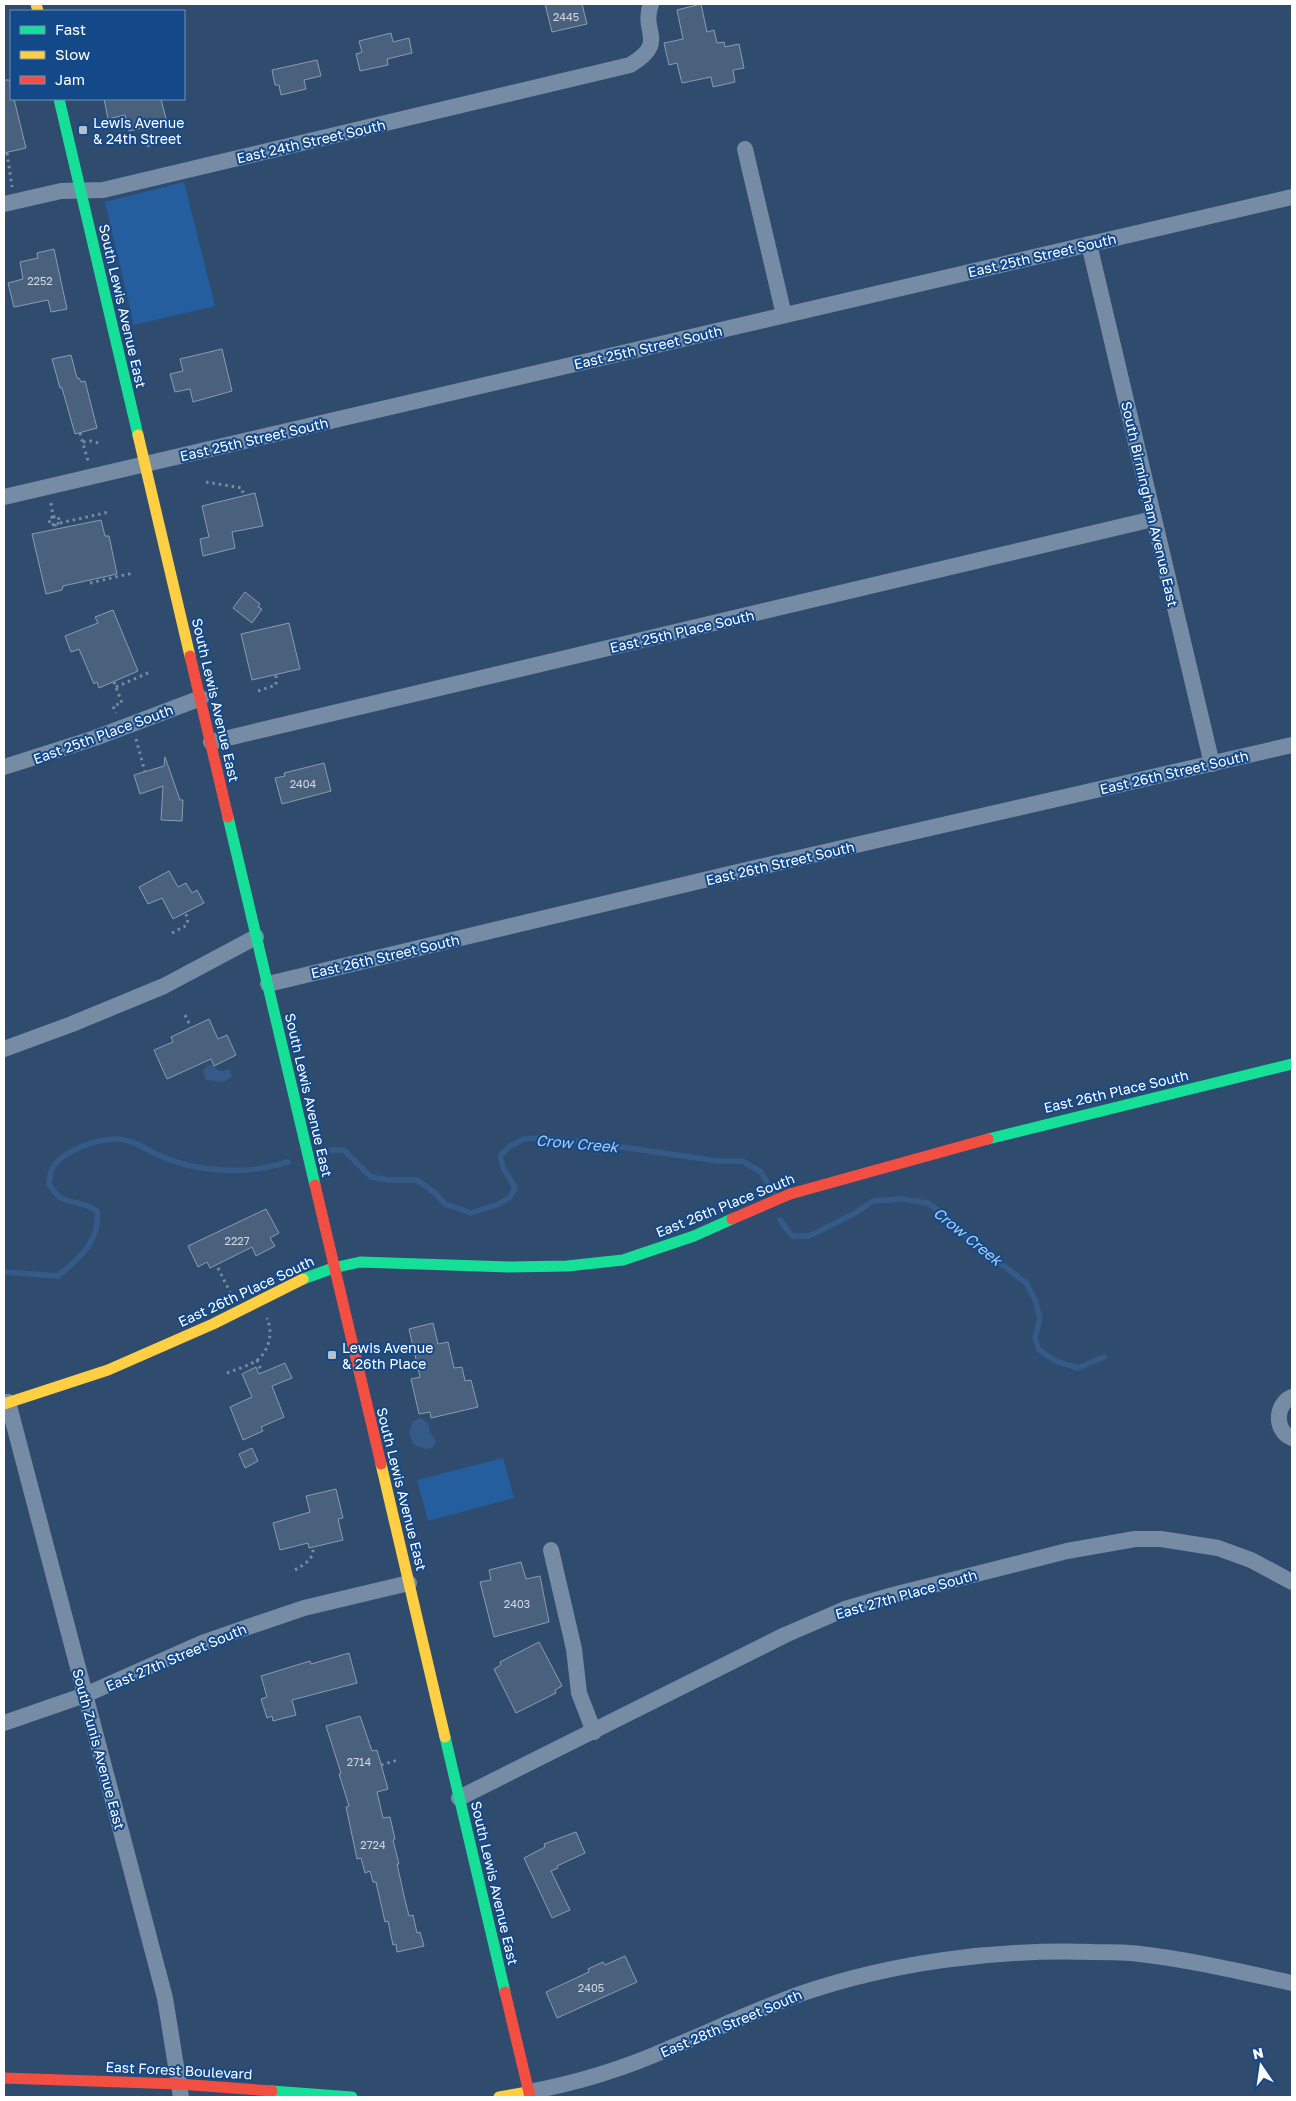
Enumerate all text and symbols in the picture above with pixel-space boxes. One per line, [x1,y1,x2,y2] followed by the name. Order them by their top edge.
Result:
[10,10,185,100] legend
[553,10,579,23] house number: 2445
[55,20,86,38] text: Fast
[55,45,90,63] text: Slow
[55,70,85,88] text: Jam
[93,114,184,147] place label: Lewis Avenue & 24th Street
[235,116,387,166] street label: East 24th Street South
[77,124,89,136] marker: Lewis Avenue & 24th Street
[96,222,150,390] street label: South Lewis Avenue East
[966,230,1118,280] street label: East 25th Street South
[27,274,53,287] house number: 2252
[572,322,724,372] street label: East 25th Street South
[1118,400,1182,608] street label: South Birmingham Avenue East
[178,414,330,464] street label: East 25th Street South
[608,606,756,656] street label: East 25th Place South
[189,616,243,784] street label: South Lewis Avenue East
[31,701,175,767] street label: East 25th Place South
[1098,747,1250,797] street label: East 26th Street South
[290,777,317,790] house number: 2404
[704,838,856,888] street label: East 26th Street South
[309,931,461,981] street label: East 26th Street South
[282,1011,336,1179] street label: South Lewis Avenue East
[1042,1066,1190,1116] street label: East 26th Place South
[535,1130,620,1156] water label: Crow Creek
[653,1169,797,1241] street label: East 26th Place South
[930,1203,1007,1270] water label: Crow Creek
[225,1234,250,1247] house number: 2227
[175,1252,317,1330] street label: East 26th Place South
[342,1339,433,1372] place label: Lewis Avenue & 26th Place
[326,1349,338,1361] marker: Lewis Avenue & 26th Place
[373,1406,431,1572] street label: South Lewis Avenue East
[833,1566,979,1622] street label: East 27th Place South
[504,1597,530,1610] house number: 2403
[103,1620,249,1694] street label: East 27th Street South
[69,1667,129,1831] street label: South Zunis Avenue East
[347,1755,371,1768] house number: 2714
[468,1799,522,1967] street label: South Lewis Avenue East
[360,1838,386,1851] house number: 2724
[578,1981,604,1994] house number: 2405
[658,1985,804,2061] street label: East 28th Street South
[1236,2041,1286,2091] north arrow
[1251,2043,1265,2062] text: N
[105,2058,253,2082] street label: East Forest Boulevard

